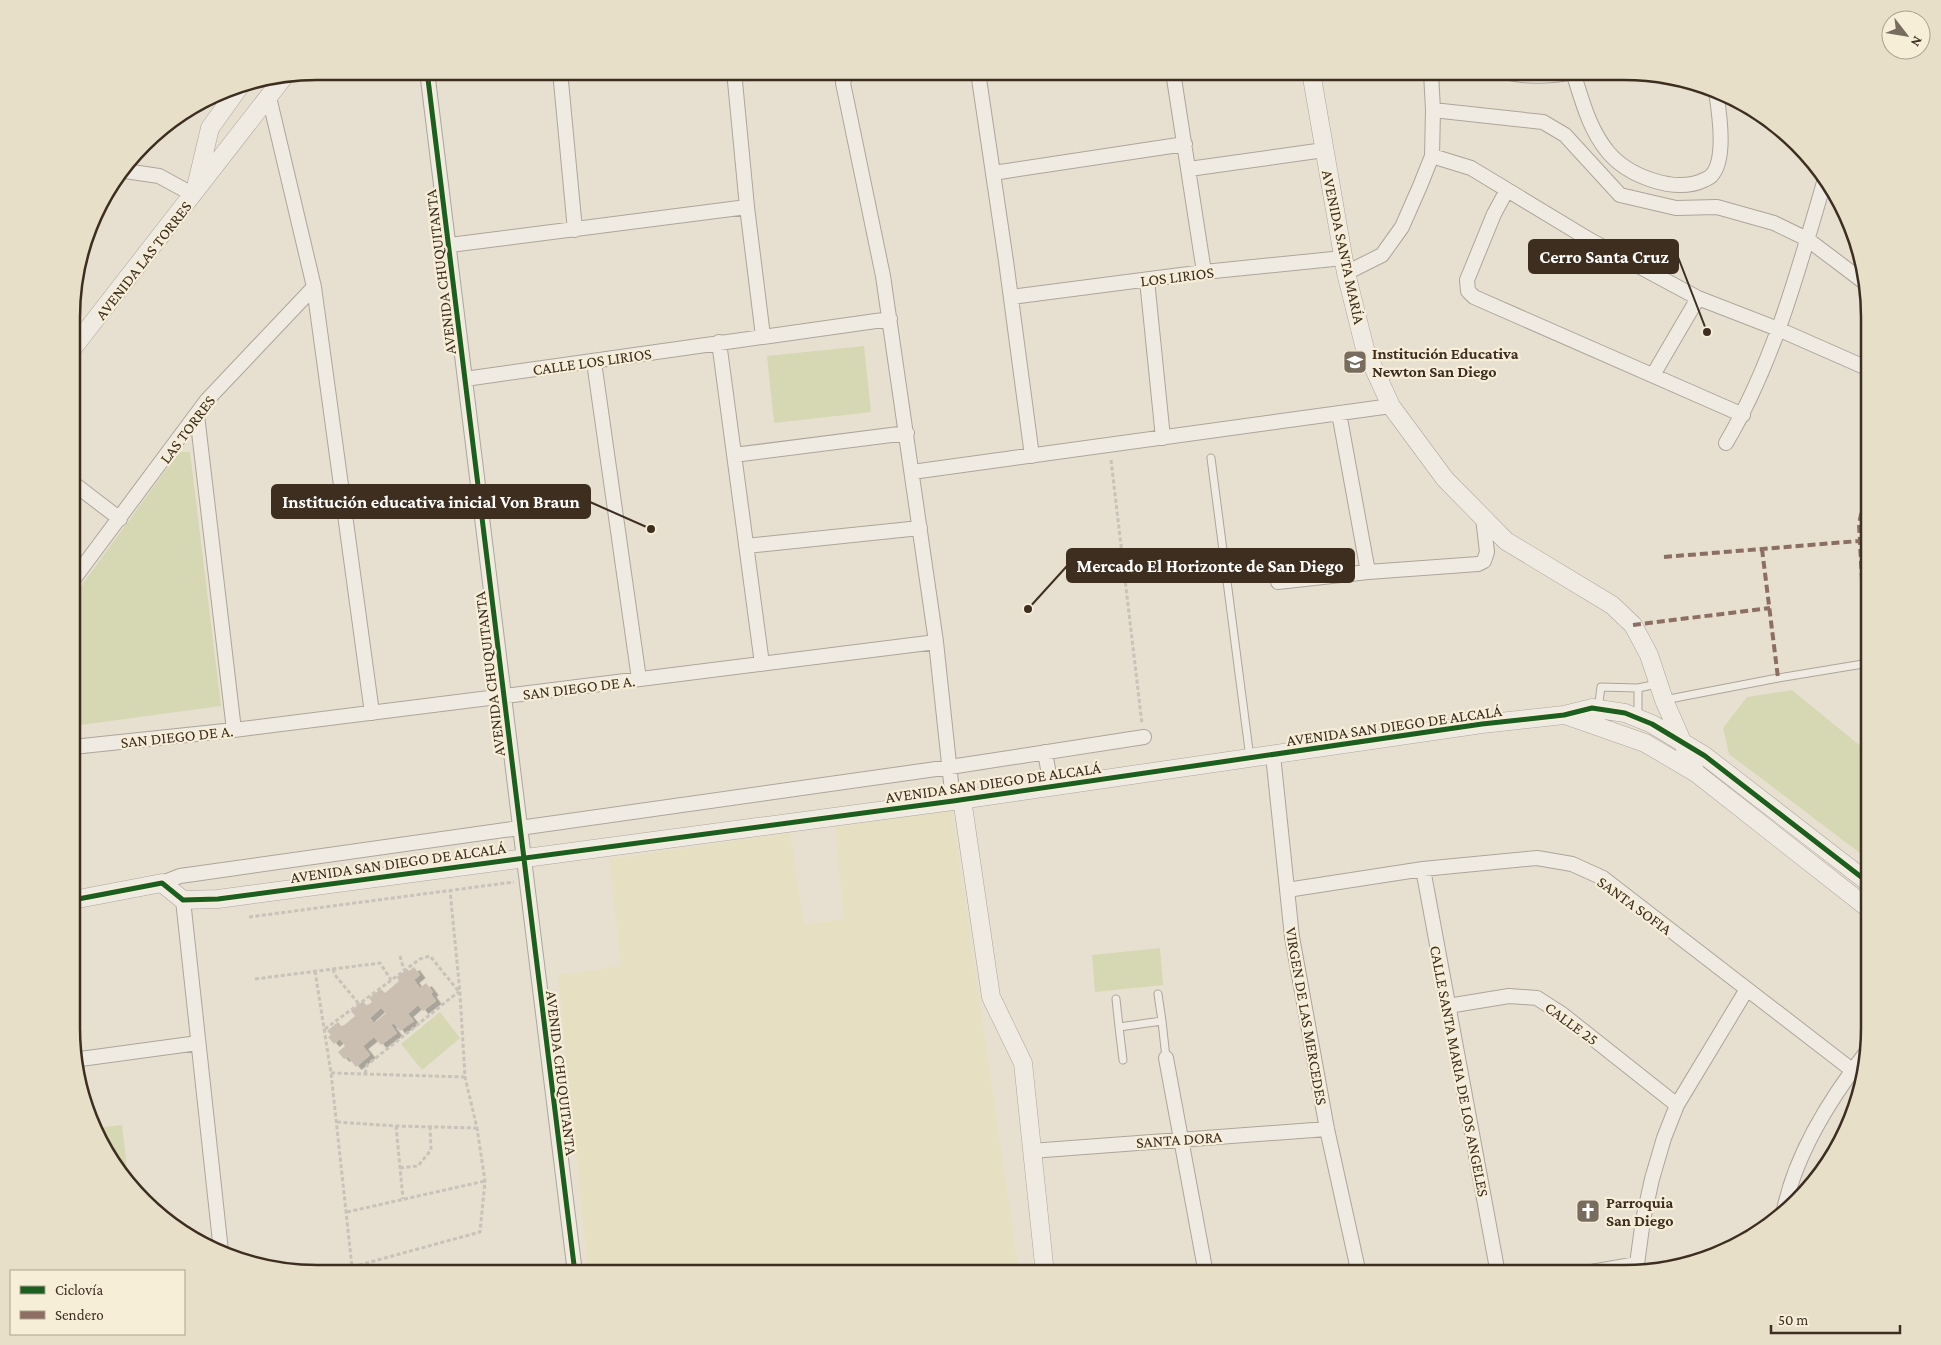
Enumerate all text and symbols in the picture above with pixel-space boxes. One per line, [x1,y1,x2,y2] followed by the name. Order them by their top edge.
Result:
[1881,10,1931,60] north arrow
[1908,33,1926,50] text: N
[1319,168,1368,327] street label: AVENIDA SANTA MARÍA
[422,188,459,355] street label: AVENIDA CHUQUITANTA
[92,198,195,323] street label: AVENIDA LAS TORRES
[1529,240,1678,273] callout: Cerro Santa Cruz
[1539,247,1669,267] text: Cerro Santa Cruz
[1139,264,1215,289] street label: LOS LIRIOS
[532,345,653,378] street label: CALLE LOS LIRIOS
[1372,345,1519,380] place label: Institución Educativa Newton San Diego
[1342,349,1368,375] school or university icon: Institución Educativa Newton San Diego
[156,392,218,467] street label: LAS TORRES
[272,485,590,518] callout: Institución educativa inicial Von Braun
[282,492,580,512] text: Institución educativa inicial Von Braun
[1067,549,1354,582] callout: Mercado El Horizonte de San Diego
[1076,556,1344,576] text: Mercado El Horizonte de San Diego
[471,590,508,757] street label: AVENIDA CHUQUITANTA
[522,672,636,703] street label: SAN DIEGO DE A.
[1285,702,1504,749] street label: AVENIDA SAN DIEGO DE ALCALÁ
[120,722,234,751] street label: SAN DIEGO DE A.
[884,759,1103,806] street label: AVENIDA SAN DIEGO DE ALCALÁ
[289,839,508,886] street label: AVENIDA SAN DIEGO DE ALCALÁ
[1594,873,1676,939] street label: SANTA SOFIA
[1282,926,1331,1106] street label: VIRGEN DE LAS MERCEDES
[1427,944,1492,1198] street label: CALLE SANTA MARIA DE LOS ANGELES
[543,990,580,1157] street label: AVENIDA CHUQUITANTA
[1542,999,1601,1048] street label: CALLE 25
[1135,1128,1224,1151] street label: SANTA DORA
[1606,1194,1674,1229] place label: Parroquia San Diego
[1575,1198,1601,1224] church icon: Parroquia San Diego
[10,1270,185,1335] legend
[55,1282,103,1298] text: Ciclovía
[1771,1302,1900,1334] scale bar
[55,1307,104,1323] text: Sendero
[1778,1312,1808,1328] text: 50 m

